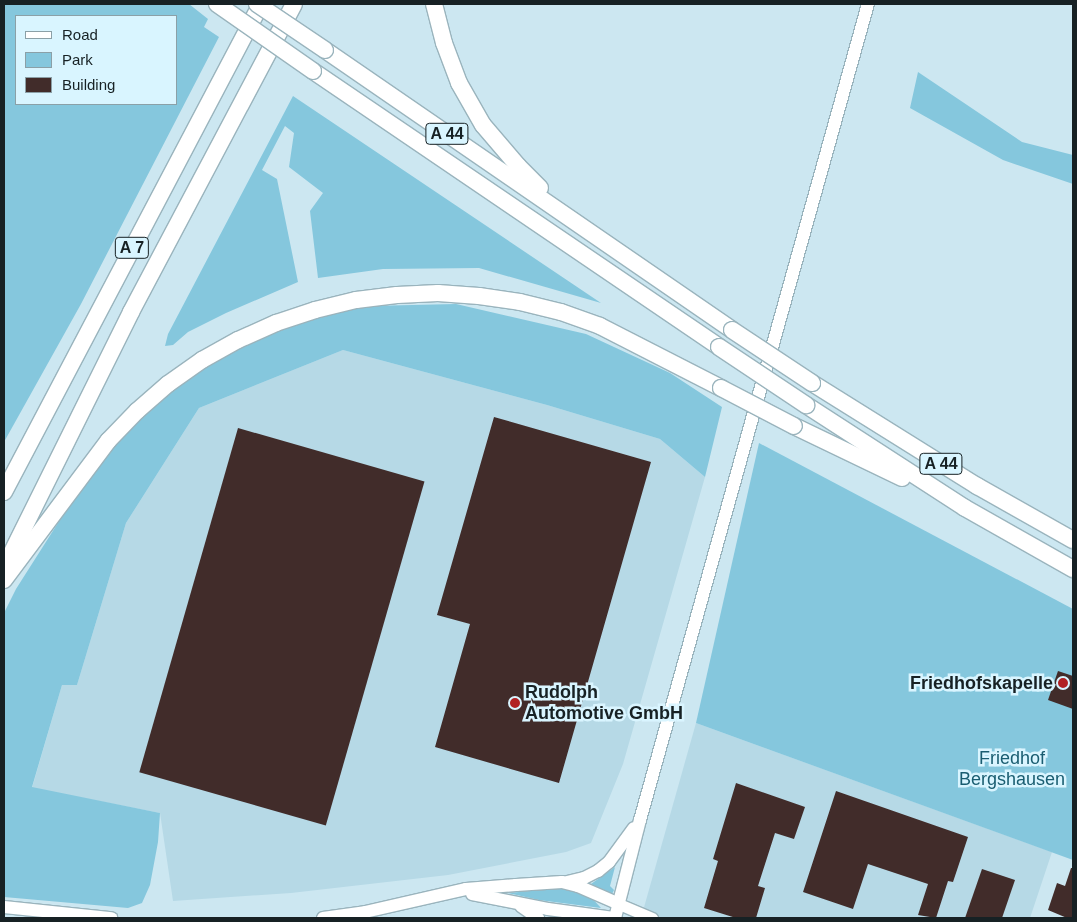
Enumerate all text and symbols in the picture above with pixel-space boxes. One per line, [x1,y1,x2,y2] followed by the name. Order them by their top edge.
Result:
[15,15,178,105] legend
[62,26,98,43] text: Road
[62,51,93,68] text: Park
[62,76,115,93] text: Building
[424,120,470,148] road number: A 44
[114,234,150,262] road number: A 7
[918,450,964,478] road number: A 44
[910,672,1053,694] place label: Friedhofskapelle
[1057,677,1069,689] marker: Friedhofskapelle
[525,682,683,724] place label: Rudolph Automotive GmbH
[509,697,521,709] marker: Rudolph Automotive GmbH
[959,748,1065,791] park label: Friedhof Bergshausen

